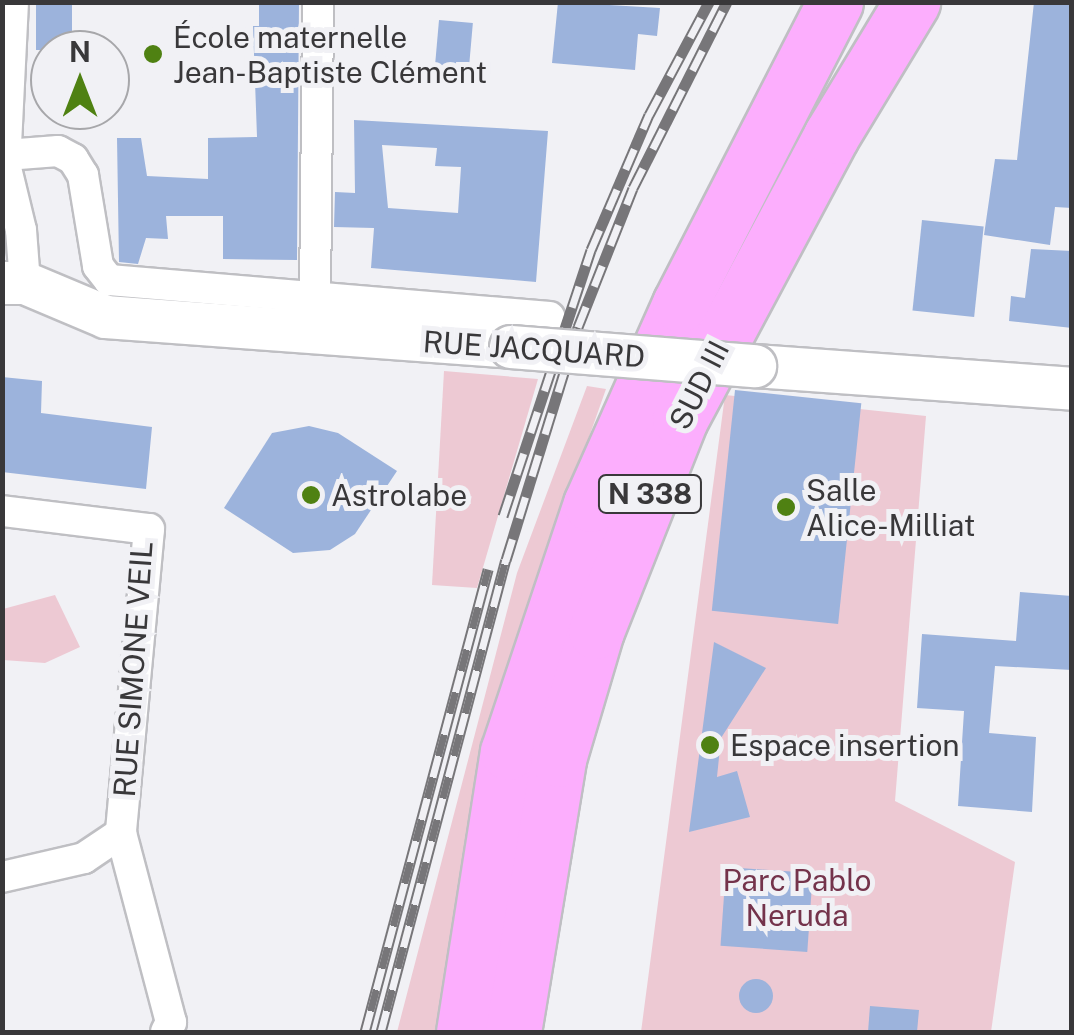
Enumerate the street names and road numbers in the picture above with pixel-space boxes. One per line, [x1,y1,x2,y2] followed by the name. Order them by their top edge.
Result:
[422,323,646,375] street label: RUE JACQUARD
[661,335,737,435] street label: SUD III
[598,471,702,517] road number: N 338
[106,540,160,798] street label: RUE SIMONE VEIL

